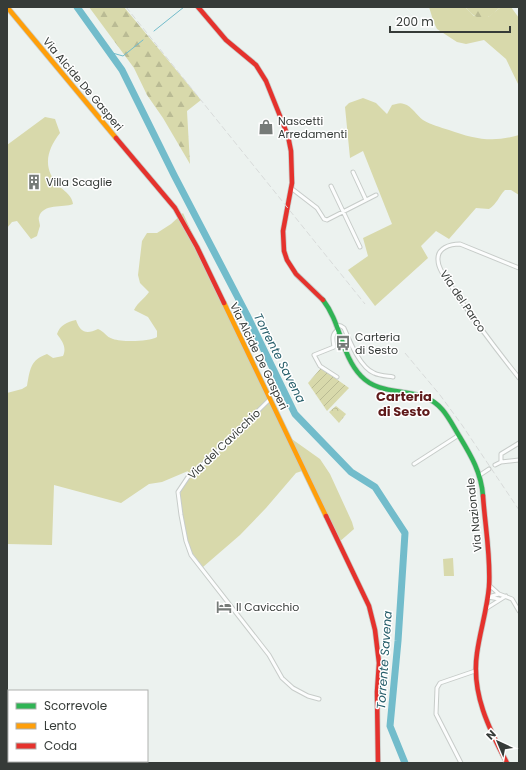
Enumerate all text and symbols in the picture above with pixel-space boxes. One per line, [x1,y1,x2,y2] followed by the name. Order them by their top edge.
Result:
[390,8,510,34] scale bar
[396,13,434,30] text: 200 m
[39,34,127,134] street label: Via Alcide De Gasperi
[278,113,348,142] place label: Nascetti Arredamenti
[257,118,275,136] shop icon: Nascetti Arredamenti
[25,173,43,191] building icon: Villa Scaglie
[46,174,112,190] place label: Villa Scaglie
[436,267,490,335] street label: Via del Parco
[226,300,292,413] street label: Via Alcide De Gasperi
[250,310,310,406] water label: Torrente Savena
[355,329,400,358] place label: Carteria di Sesto
[334,334,352,352] bus stop icon: Carteria di Sesto
[376,387,432,421] district label: Carteria di Sesto
[184,405,264,483] street label: Via del Cavicchio
[462,477,486,553] street label: Via Nazionale
[215,598,233,616] hotel icon: Il Cavicchio
[236,599,299,615] place label: Il Cavicchio
[372,610,396,710] water label: Torrente Savena
[8,690,148,762] legend
[44,697,107,714] text: Scorrevole
[44,717,77,734] text: Lento
[478,722,518,762] north arrow
[483,726,500,743] text: N
[44,737,77,754] text: Coda

